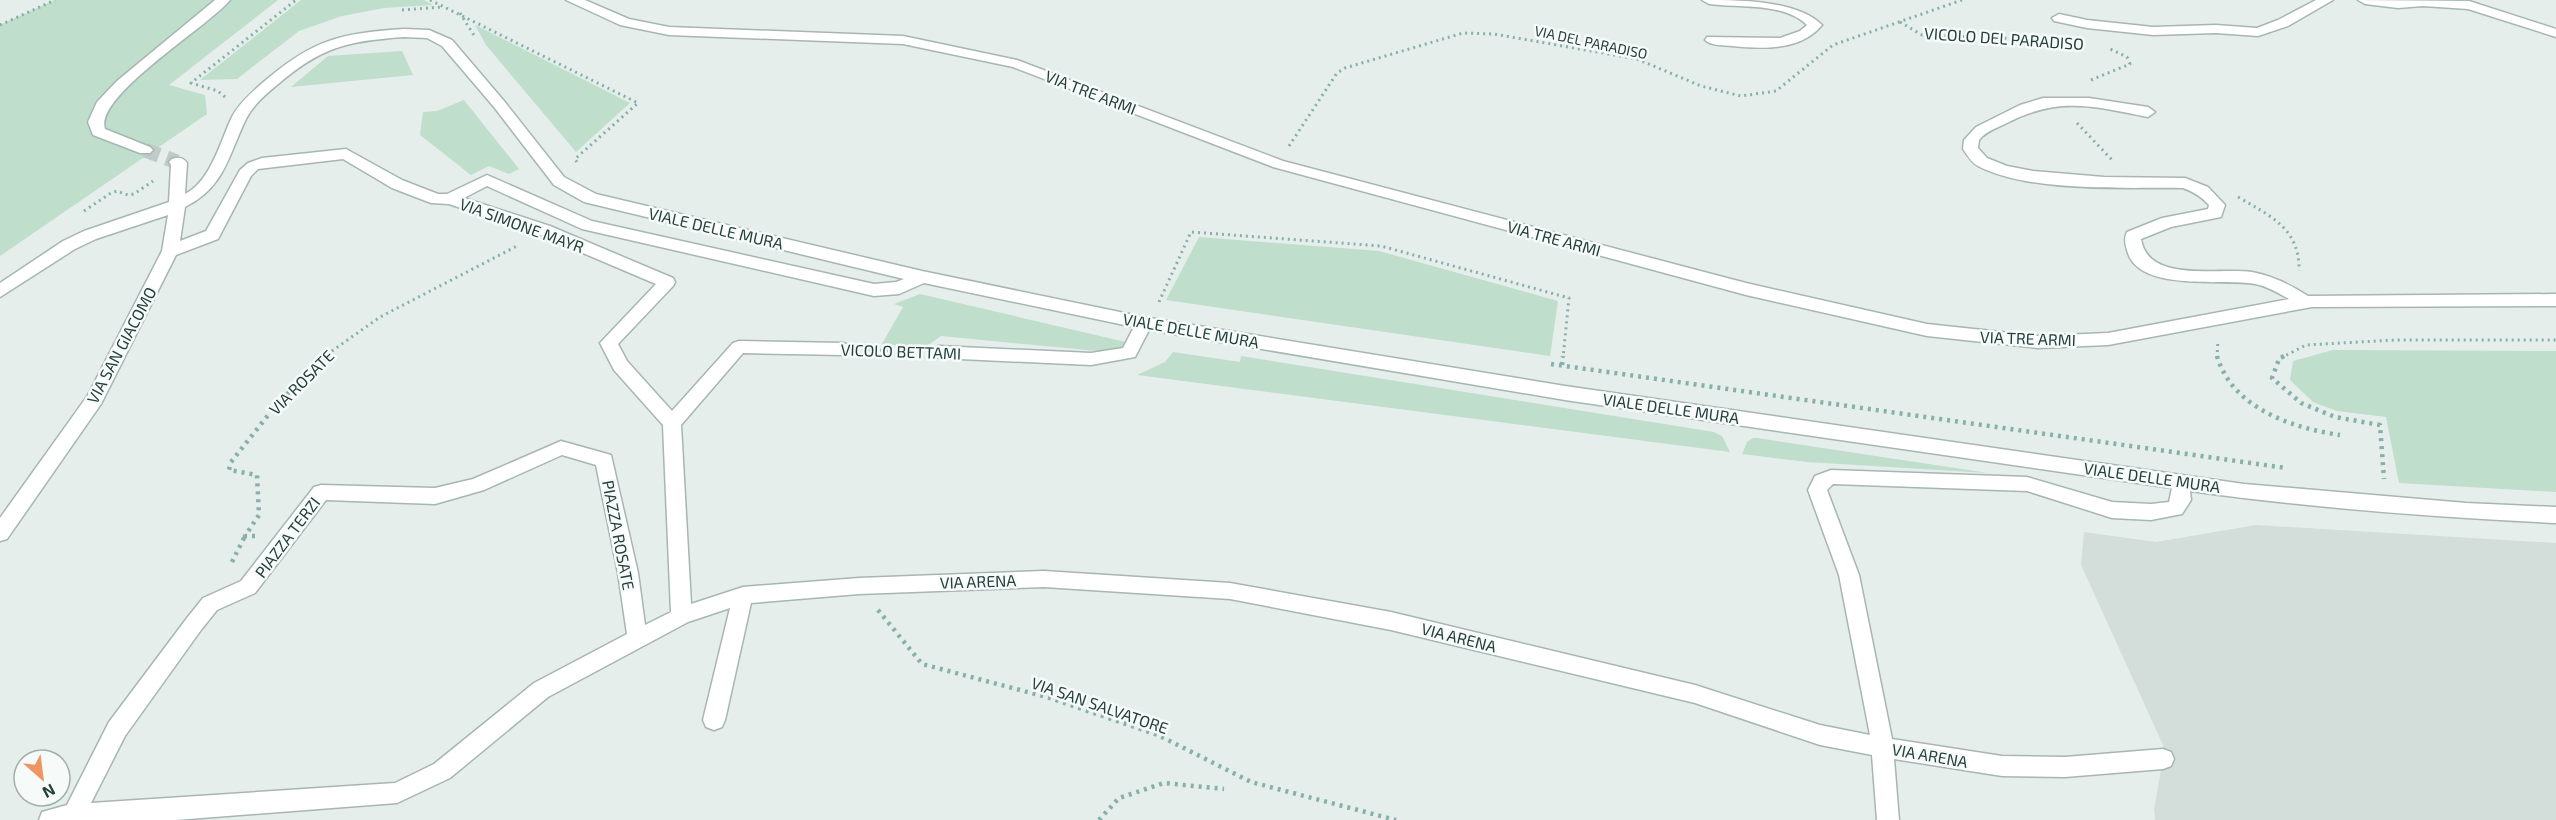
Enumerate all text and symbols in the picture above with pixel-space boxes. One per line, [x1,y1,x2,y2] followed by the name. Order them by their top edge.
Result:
[1533,22,1649,62] street label: VIA DEL PARADISO
[1924,23,2084,53] street label: VICOLO DEL PARADISO
[1043,66,1139,118] street label: VIA TRE ARMI
[457,194,587,256] street label: VIA SIMONE MAYR
[647,203,785,253] street label: VIALE DELLE MURA
[1505,216,1603,260] street label: VIA TRE ARMI
[82,283,160,407] street label: VIA SAN GIACOMO
[1122,309,1261,351] street label: VIALE DELLE MURA
[1980,327,2076,349] street label: VIA TRE ARMI
[840,339,962,363] street label: VICOLO BETTAMI
[265,346,337,418] street label: VIA ROSATE
[1601,389,1741,427] street label: VIALE DELLE MURA
[2082,458,2222,496] street label: VIALE DELLE MURA
[599,478,639,592] street label: PIAZZA ROSATE
[251,493,323,581] street label: PIAZZA TERZI
[939,570,1017,592] street label: VIA ARENA
[1419,619,1499,656] street label: VIA ARENA
[1029,673,1171,737] street label: VIA SAN SALVATORE
[1891,739,1969,771] street label: VIA ARENA
[12,748,72,808] north arrow
[40,781,59,803] text: N

